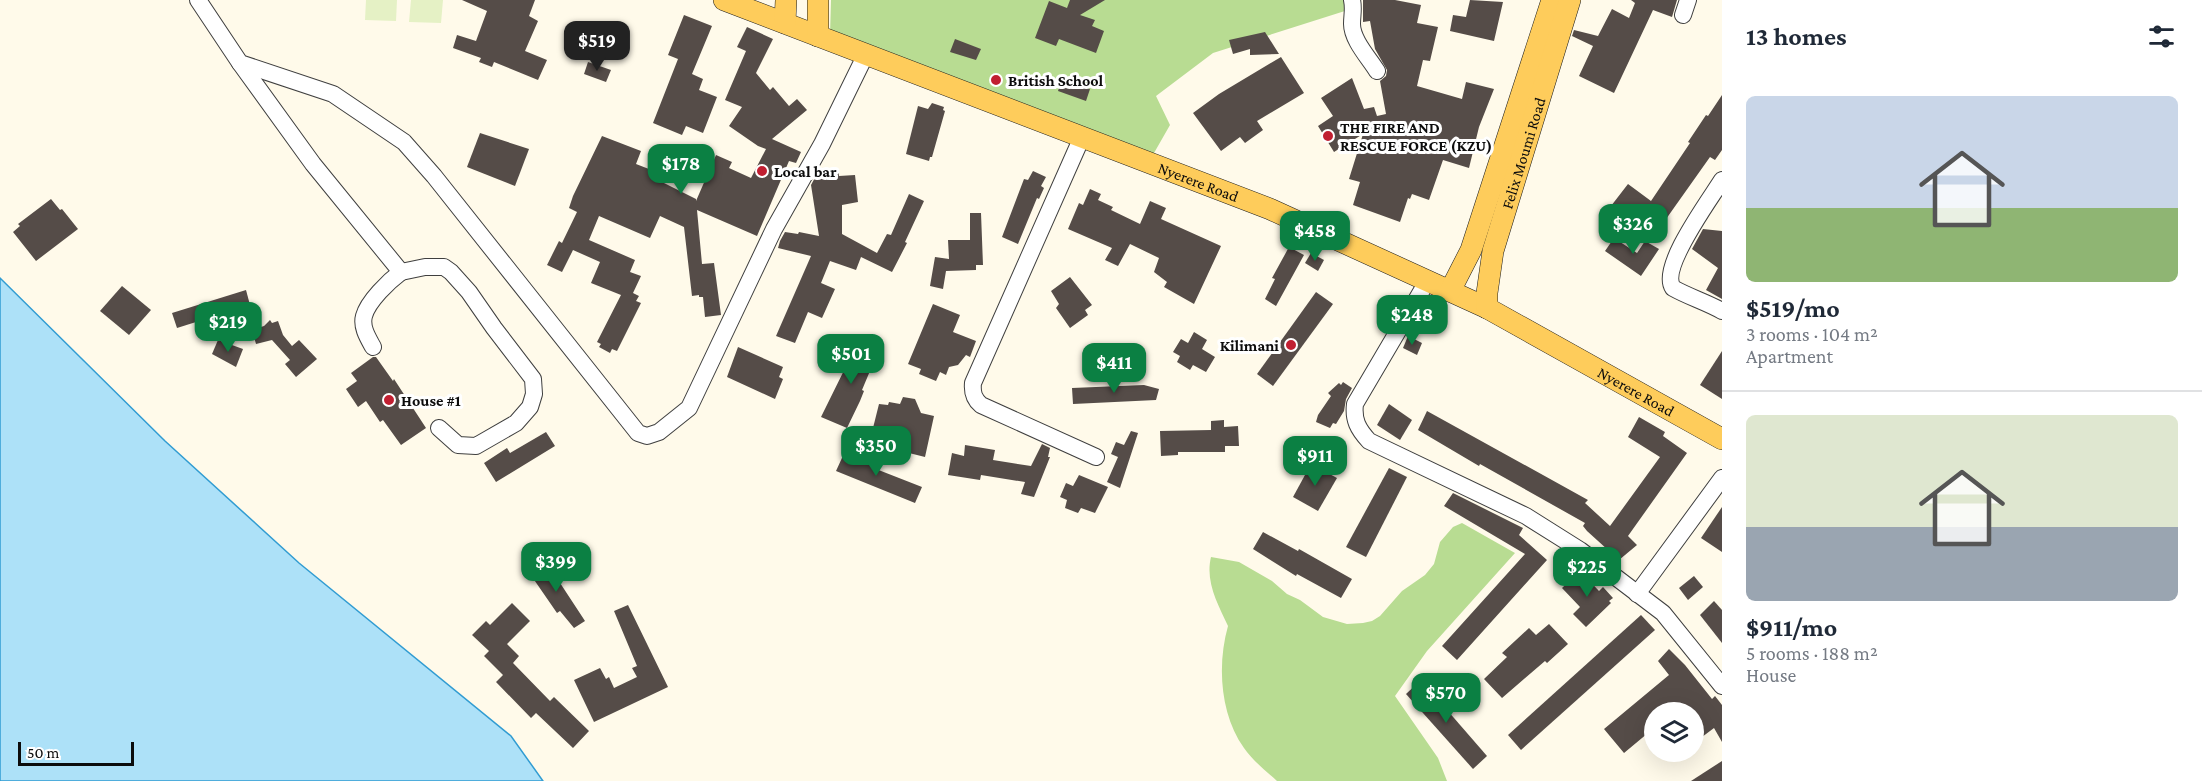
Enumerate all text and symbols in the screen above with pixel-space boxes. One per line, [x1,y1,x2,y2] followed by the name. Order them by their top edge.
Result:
[2145,20,2178,53] icon: filters
[561,21,633,72] pin: $519
[1746,22,1847,51] text: 13 homes
[578,29,616,51] text: $519
[1008,72,1104,89] place label: British School
[989,73,1003,87] marker: British School
[1498,95,1549,211] street label: Felix Moumi Road
[1340,119,1492,155] place label: THE FIRE AND RESCUE FORCE (KZU)
[1321,129,1335,143] marker: THE FIRE AND RESCUE FORCE (KZU)
[1908,135,2016,243] icon: home
[645,144,717,195] pin: $178
[662,152,700,174] text: $178
[1156,159,1241,205] street label: Nyerere Road
[774,163,837,180] place label: Local bar
[755,164,769,178] marker: Local bar
[1597,204,1669,255] pin: $326
[1279,211,1351,262] pin: $458
[1613,212,1653,234] text: $326
[1294,219,1336,241] text: $458
[1746,294,1840,323] text: $519/mo
[1376,295,1448,346] pin: $248
[192,302,264,353] pin: $219
[1391,303,1433,325] text: $248
[209,310,247,332] text: $219
[1746,323,1878,345] text: 3 rooms · 104 m²
[815,334,887,385] pin: $501
[1220,337,1279,354] place label: Kilimani
[1284,338,1298,352] marker: Kilimani
[831,342,871,364] text: $501
[1078,343,1150,394] pin: $411
[1746,345,1833,367] text: Apartment
[1096,351,1132,373] text: $411
[1595,364,1678,420] street label: Nyerere Road
[401,392,461,409] place label: House #1
[382,393,396,407] marker: House #1
[840,426,912,477] pin: $350
[855,434,897,456] text: $350
[1279,436,1351,487] pin: $911
[1297,444,1333,466] text: $911
[1908,454,2016,562] icon: home
[520,542,592,593] pin: $399
[1551,547,1623,598] pin: $225
[535,550,577,572] text: $399
[1567,555,1607,577] text: $225
[1746,613,1837,642] text: $911/mo
[1746,642,1878,664] text: 5 rooms · 188 m²
[1746,664,1796,686] text: House
[1410,673,1482,724] pin: $570
[1426,681,1466,703] text: $570
[1644,702,1704,762] map controls
[1644,702,1704,762] button: layers
[18,739,134,766] scale bar
[27,744,59,761] text: 50 m

